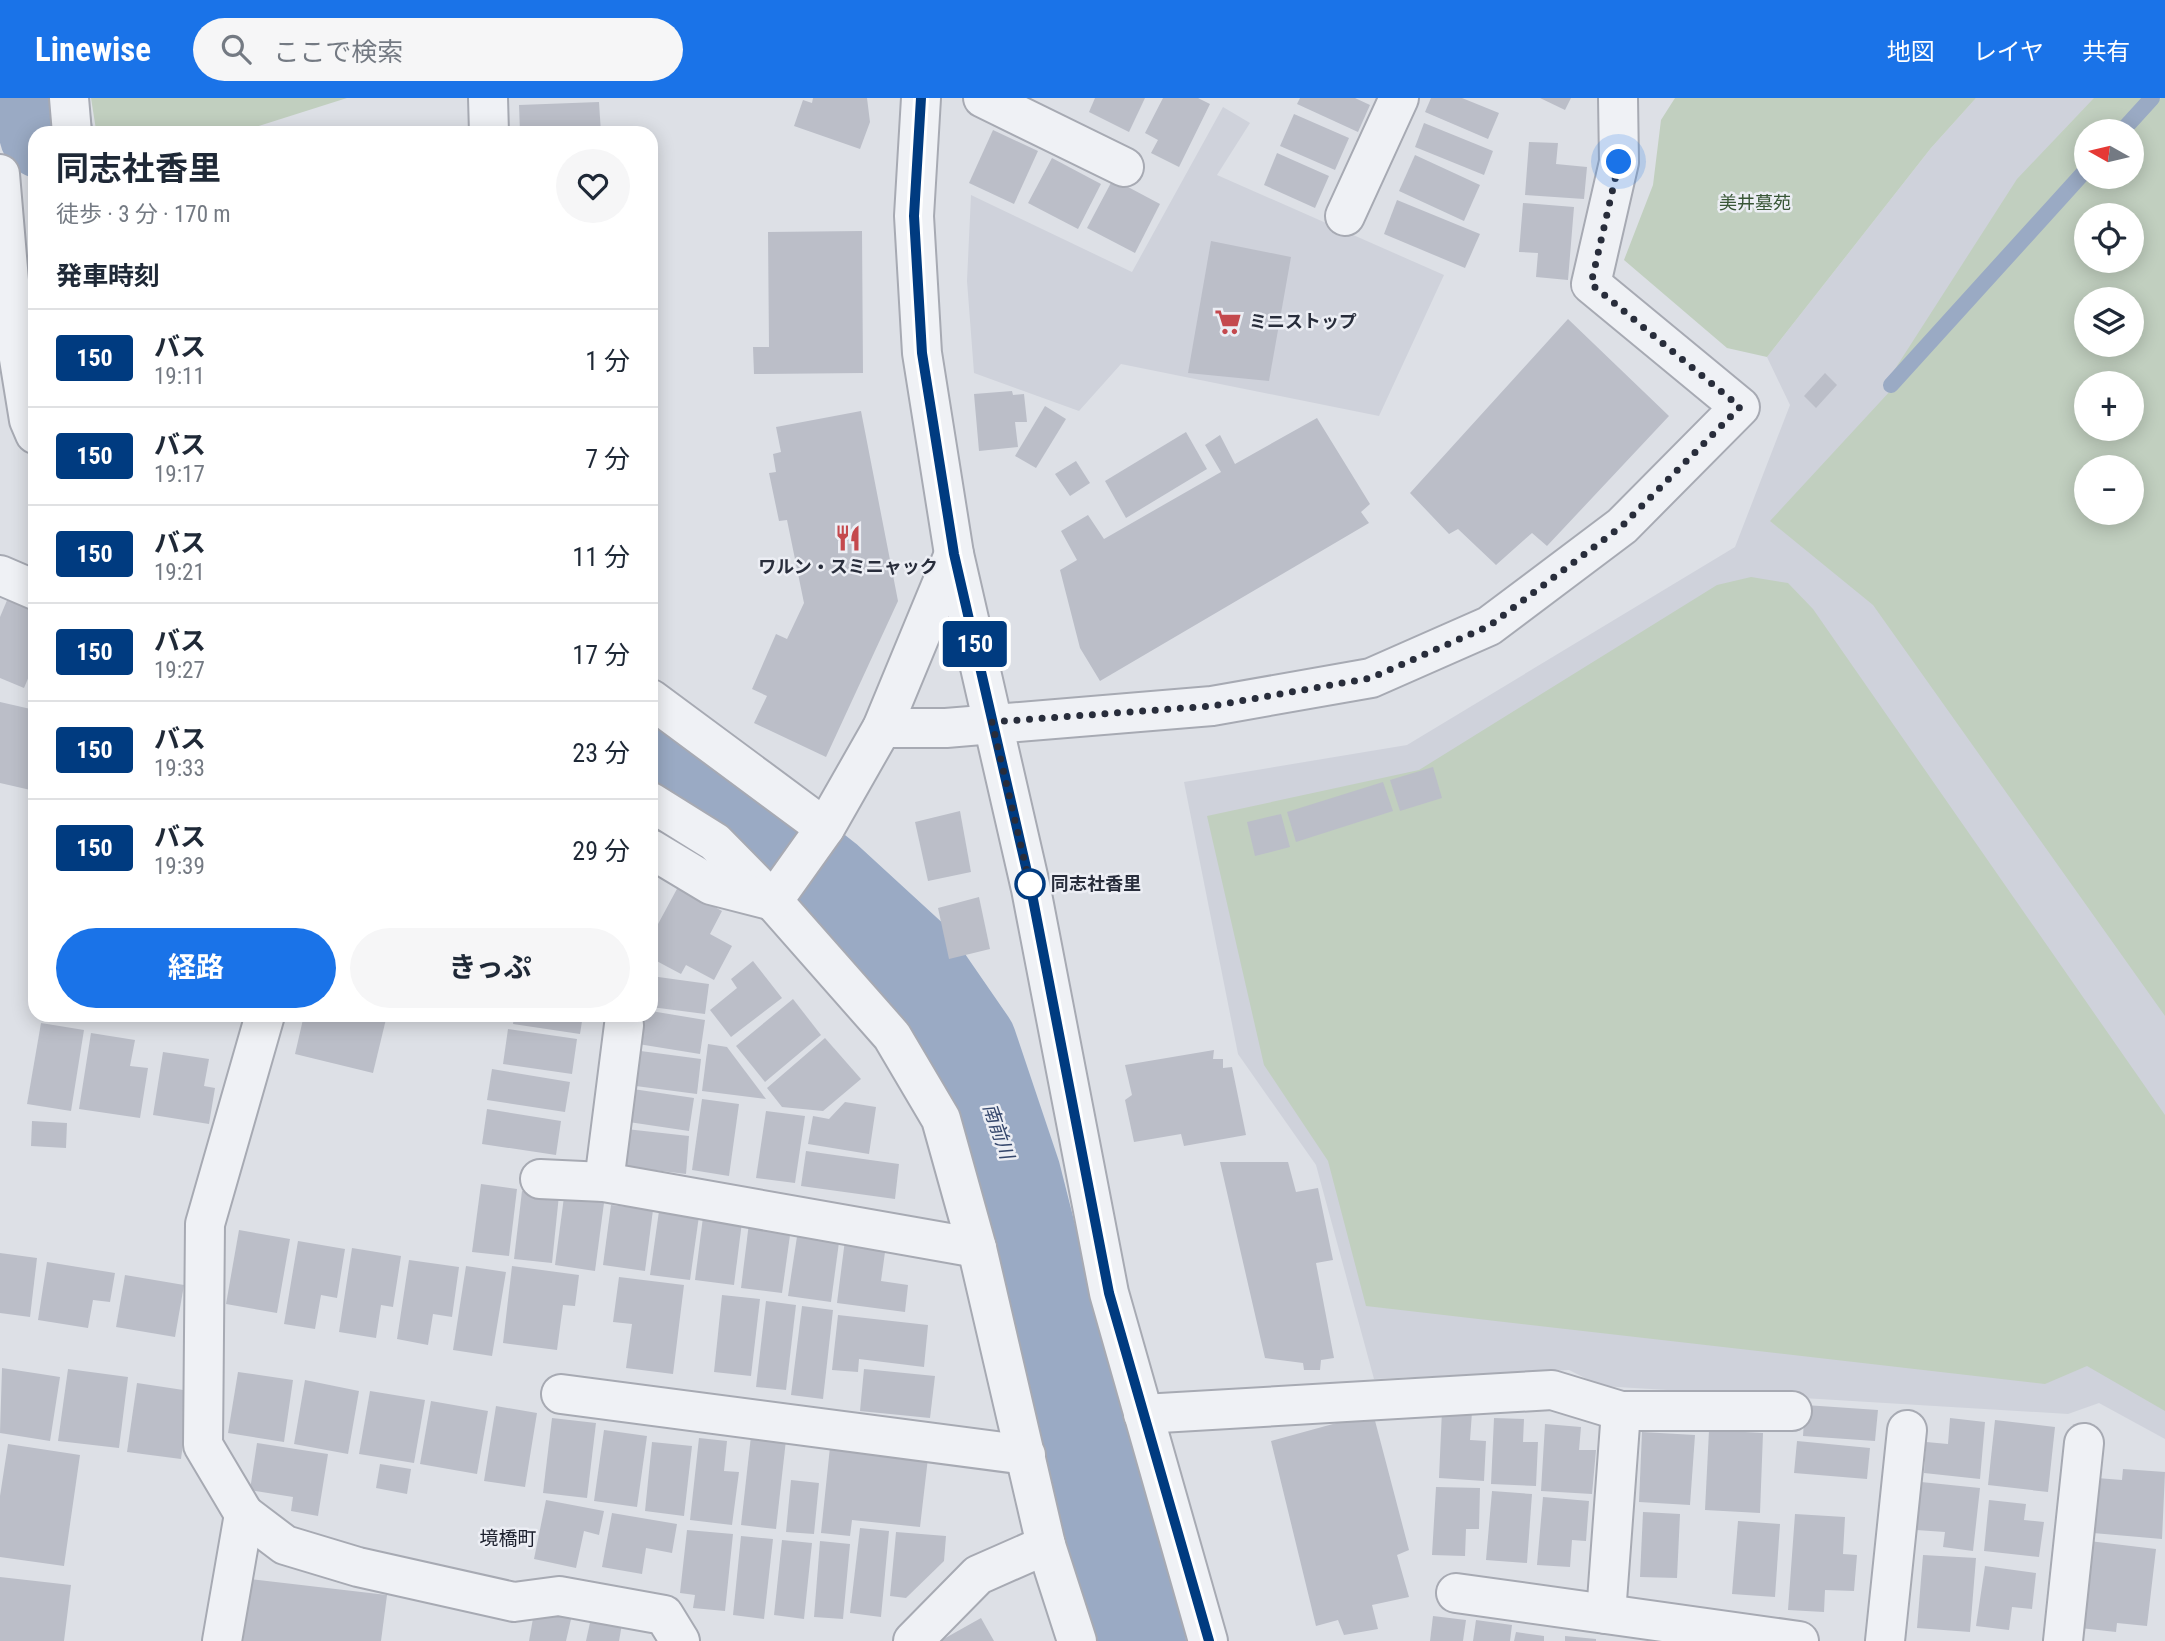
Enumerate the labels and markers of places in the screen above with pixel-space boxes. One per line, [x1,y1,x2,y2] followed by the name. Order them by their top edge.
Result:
[1213,307,1243,337] supermarket icon: ミニストップ
[1249,311,1357,332] place label: ミニストップ
[833,523,863,553] restaurant icon: ワルン・スミニャック
[758,556,938,577] place label: ワルン・スミニャック
[1015,869,1045,899] marker: 同志社香里
[1051,873,1141,894] place label: 同志社香里

